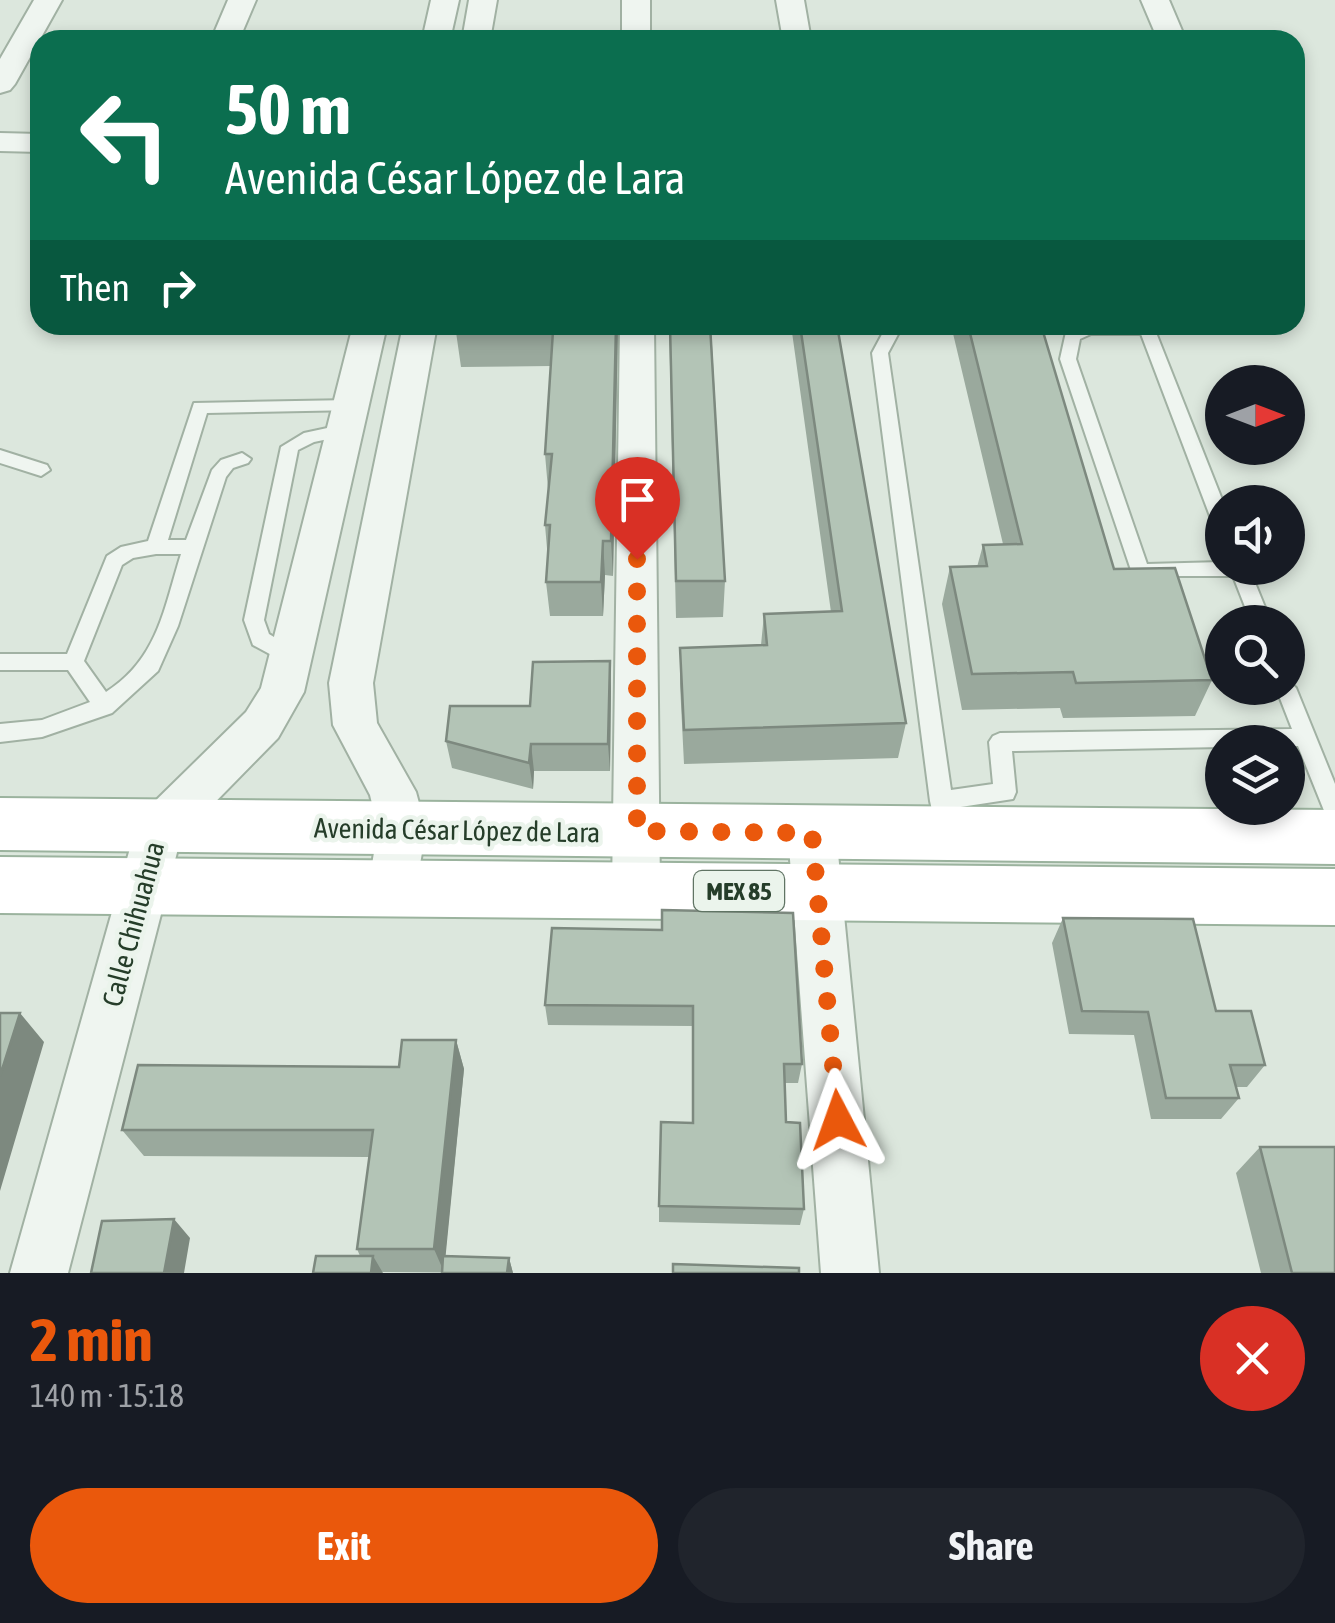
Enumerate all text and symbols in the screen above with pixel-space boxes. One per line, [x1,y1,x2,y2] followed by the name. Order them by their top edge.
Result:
[225,69,351,149] text: 50 m
[60,70,190,200] icon: left
[225,152,685,204] text: Avenida César López de Lara
[150,260,205,315] icon: right
[60,266,130,309] text: Then
[1205,365,1305,465] north arrow
[1205,365,1305,825] map controls
[595,457,680,560] pin
[610,472,665,527] icon: arrive
[1205,485,1305,585] button: sound
[1205,605,1305,705] button: search
[1205,725,1305,825] button: layers
[314,812,600,848] street label: Avenida César López de Lara
[96,838,170,1010] street label: Calle Chihuahua
[694,871,784,911] road number: MEX 85
[786,1068,890,1172] position arrow
[30,1305,153,1374] text: 2 min
[1200,1306,1305,1411] button: close
[30,1377,184,1414] text: 140 m · 15:18
[30,1488,658,1603] button: Exit
[678,1488,1305,1603] button: Share

